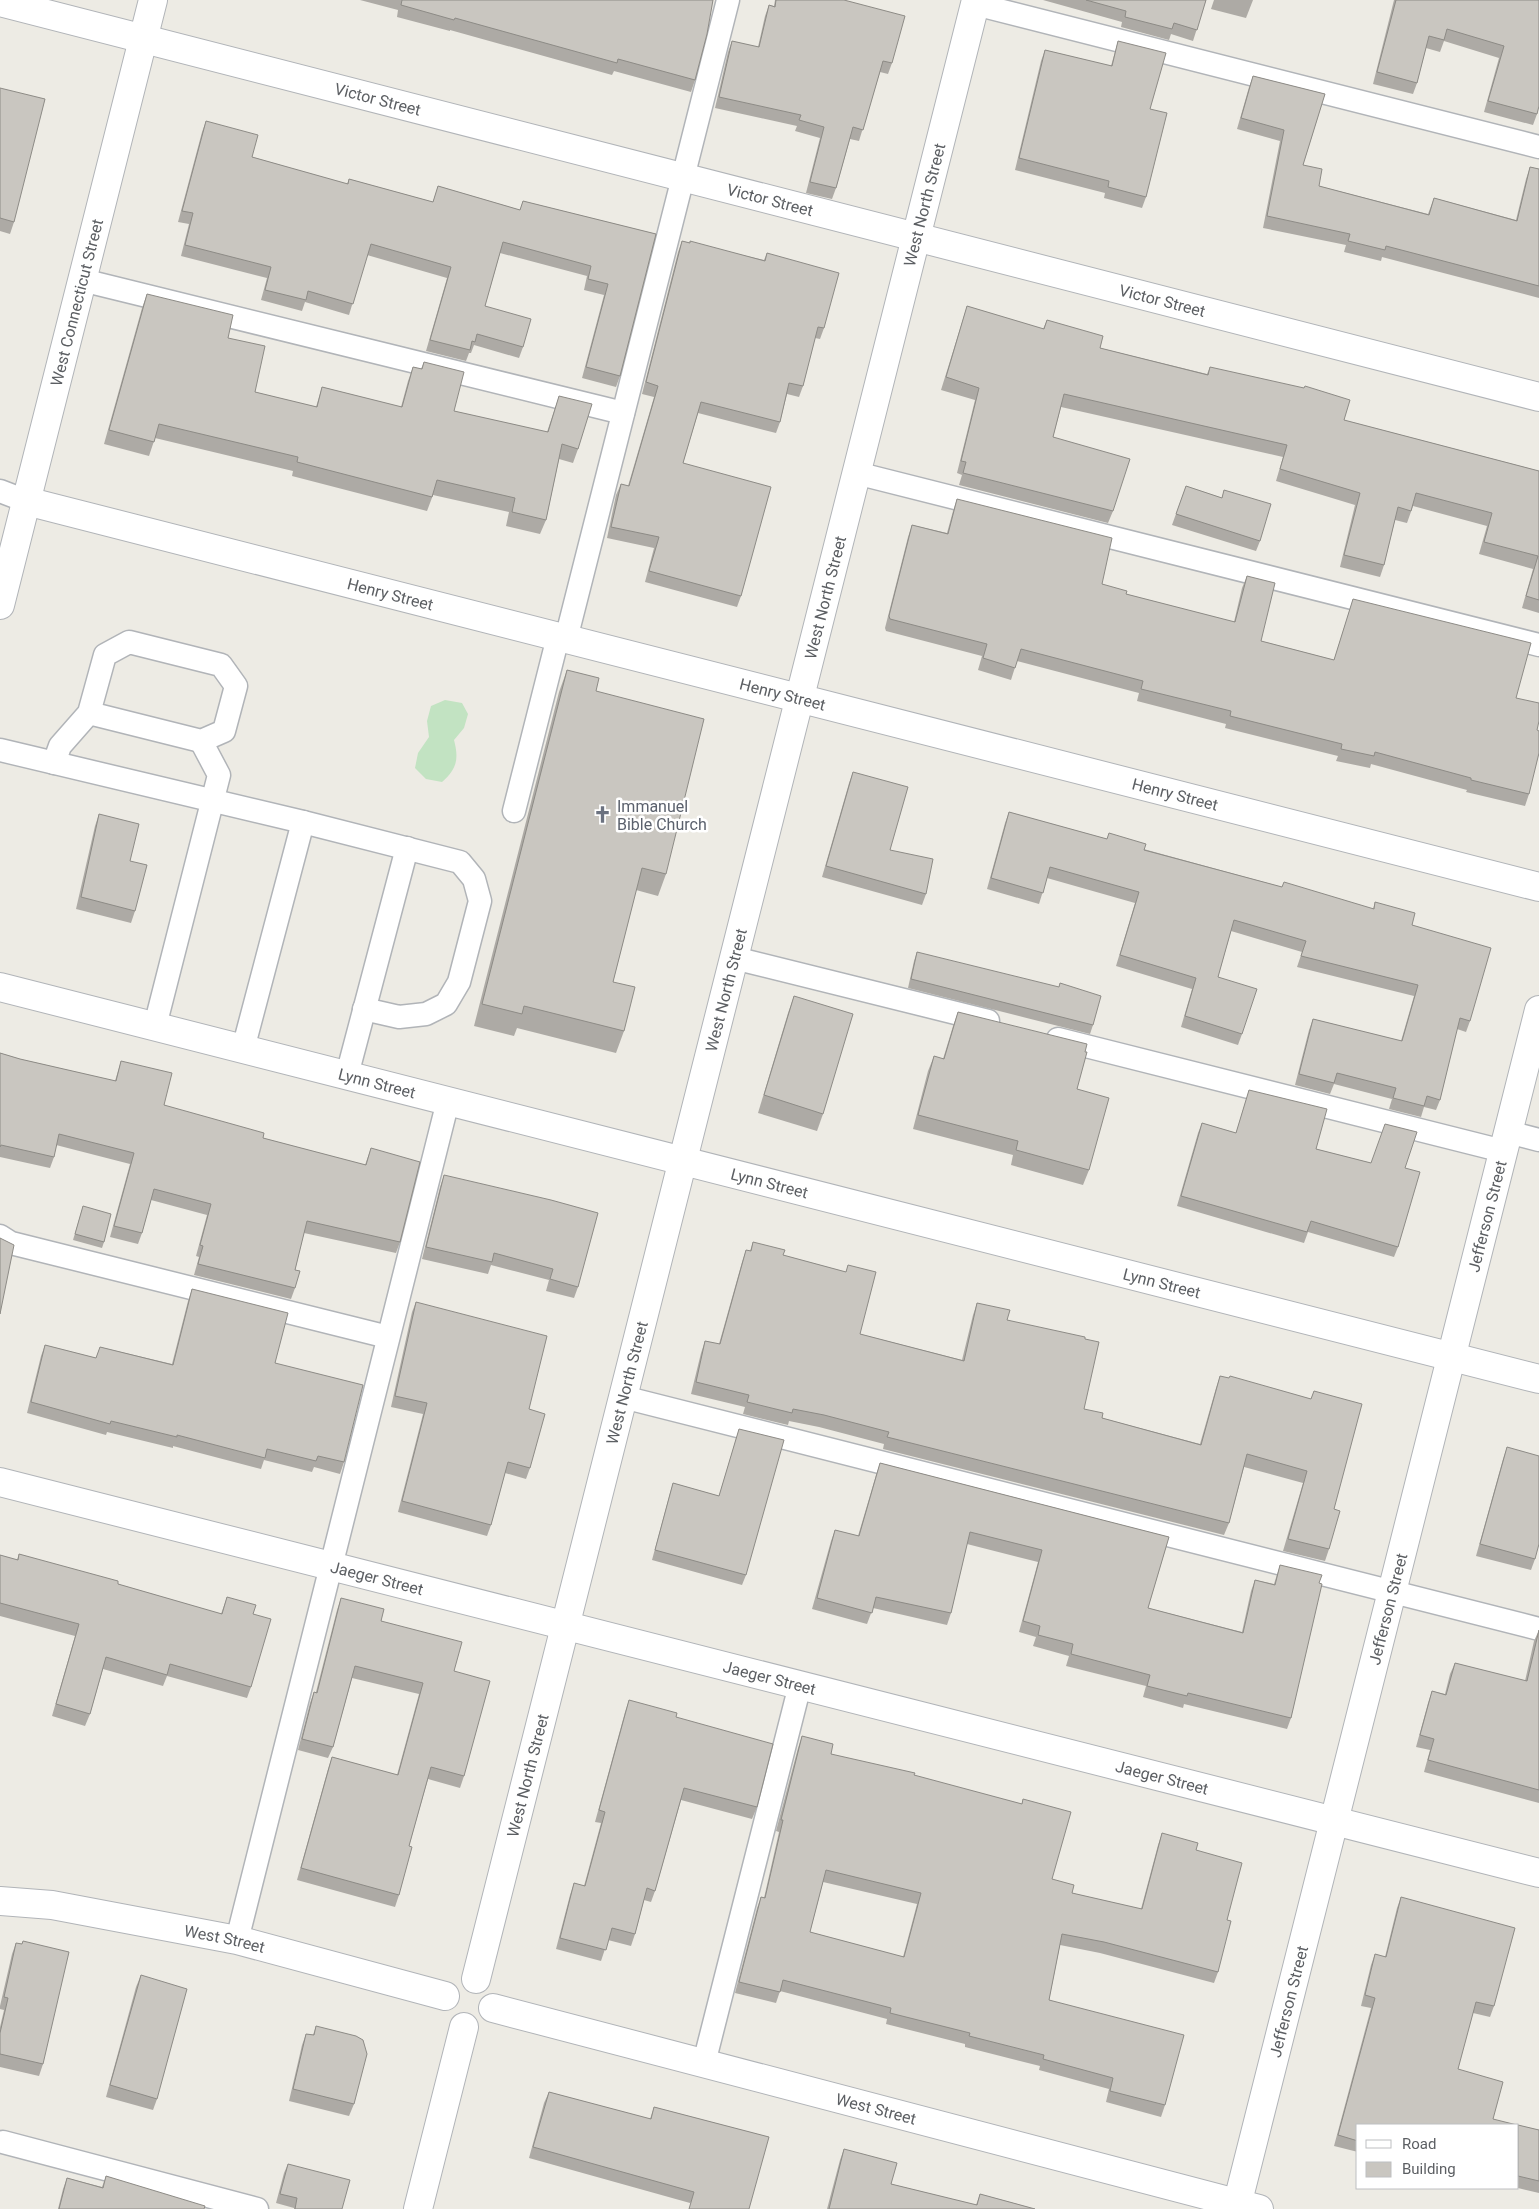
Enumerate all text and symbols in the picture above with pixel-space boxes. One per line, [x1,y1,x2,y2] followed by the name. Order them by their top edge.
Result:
[333,79,423,119] street label: Victor Street
[900,141,949,268] street label: West North Street
[725,179,815,220] street label: Victor Street
[46,217,107,388] street label: West Connecticut Street
[1117,280,1207,320] street label: Victor Street
[800,534,850,661] street label: West North Street
[345,574,435,614] street label: Henry Street
[738,674,828,714] street label: Henry Street
[1130,774,1220,814] street label: Henry Street
[617,797,707,834] place label: Immanuel Bible Church
[593,805,613,825] church icon: Immanuel Bible Church
[701,926,751,1054] street label: West North Street
[336,1064,418,1102] street label: Lynn Street
[1464,1158,1510,1274] street label: Jefferson Street
[729,1164,810,1202] street label: Lynn Street
[1121,1264,1203,1302] street label: Lynn Street
[602,1319,651,1446] street label: West North Street
[1364,1551,1411,1667] street label: Jefferson Street
[329,1557,425,1599] street label: Jaeger Street
[721,1657,818,1698] street label: Jaeger Street
[503,1712,552,1839] street label: West North Street
[1114,1756,1211,1798] street label: Jaeger Street
[183,1921,267,1957] street label: West Street
[1265,1944,1312,2059] street label: Jefferson Street
[834,2089,918,2128] street label: West Street
[1356,2124,1519,2189] legend
[1402,2135,1436,2153] text: Road
[1402,2160,1456,2178] text: Building

